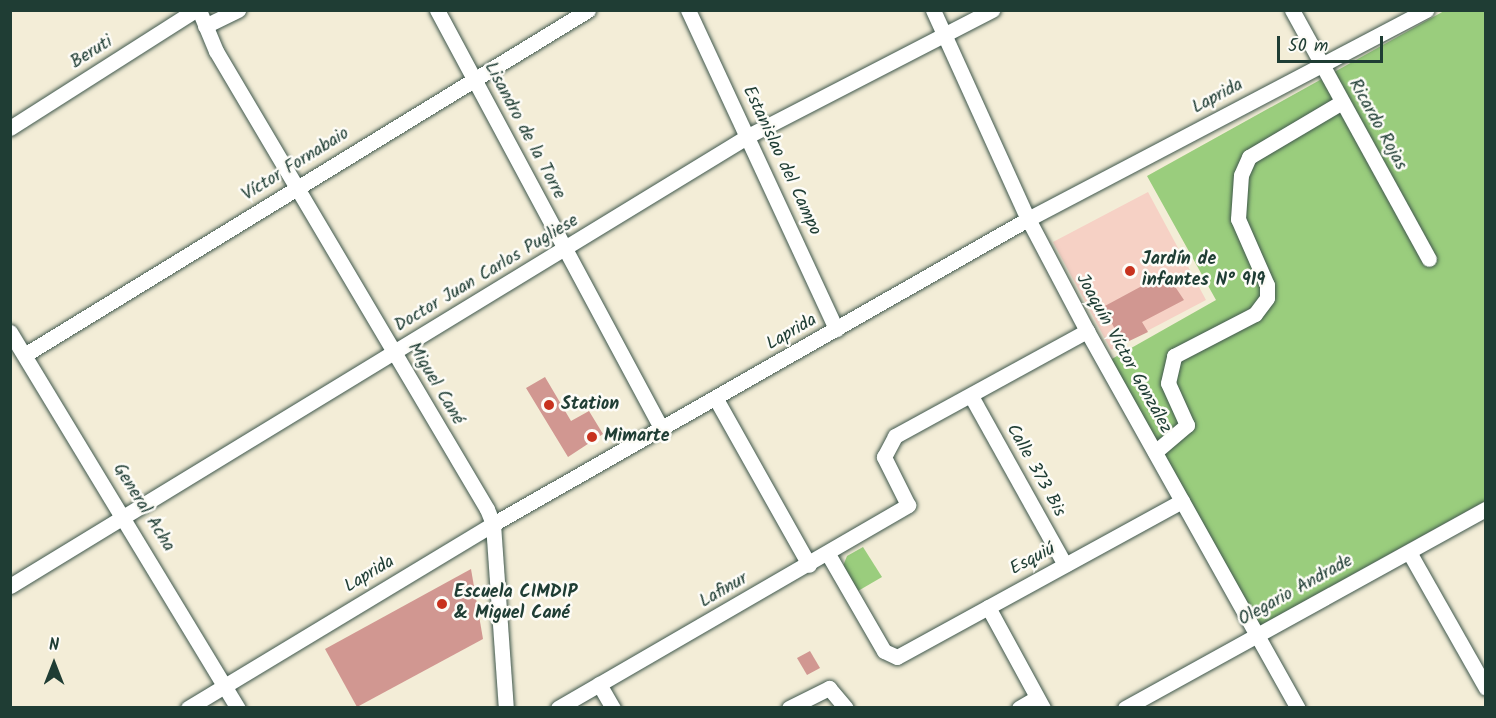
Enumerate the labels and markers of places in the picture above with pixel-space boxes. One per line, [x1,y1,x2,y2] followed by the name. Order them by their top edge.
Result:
[1142,250,1265,292] place label: Jardín de infantes N° 919
[1123,264,1137,278] marker: Jardín de infantes N° 919
[561,394,619,416] place label: Station
[542,398,556,412] marker: Station
[604,426,670,448] place label: Mimarte
[585,430,599,444] marker: Mimarte
[454,583,577,626] place label: Escuela CIMDIP & Miguel Cané
[435,597,449,611] marker: Escuela CIMDIP & Miguel Cané

